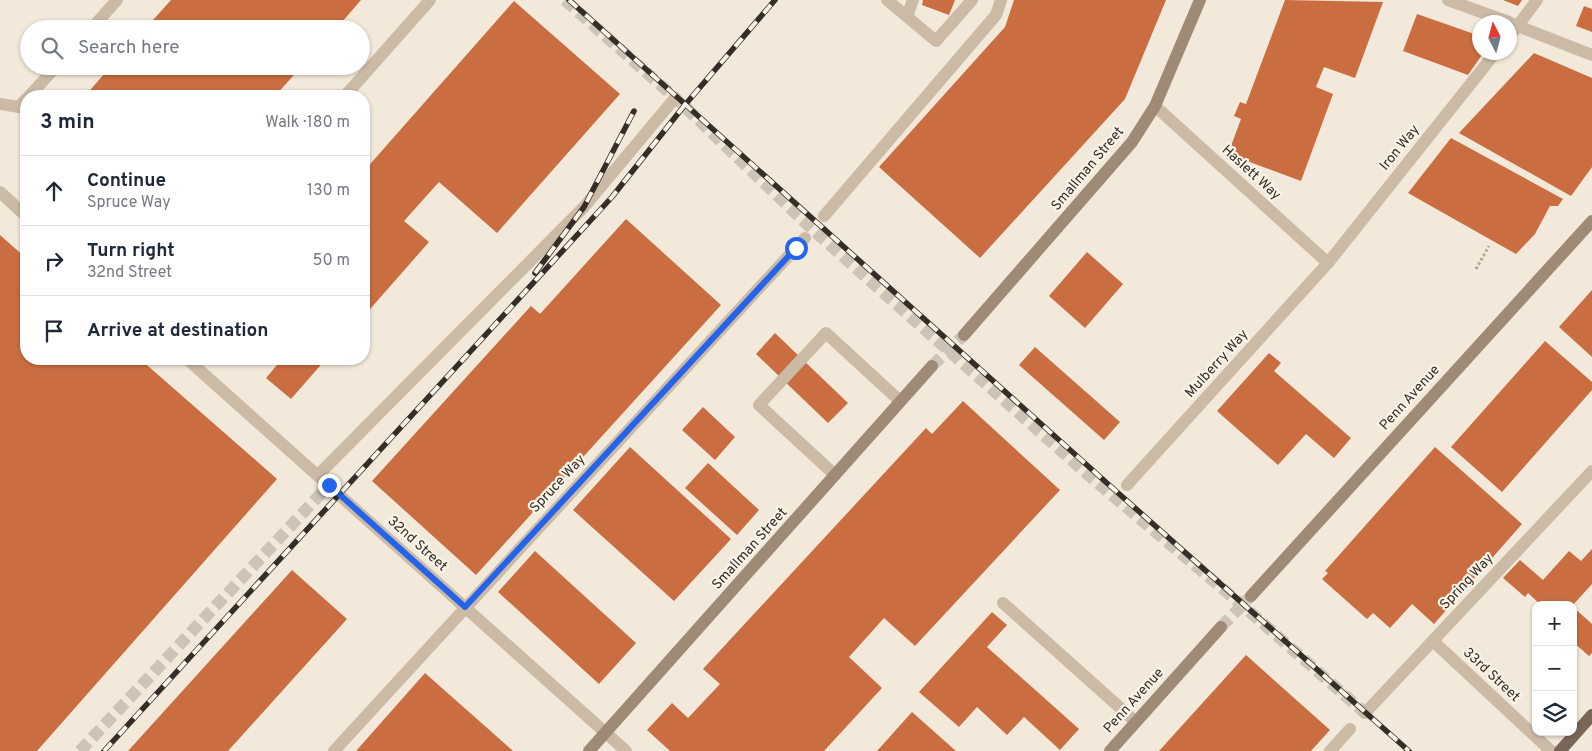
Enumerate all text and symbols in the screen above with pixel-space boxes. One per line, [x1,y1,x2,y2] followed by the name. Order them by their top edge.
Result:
[1472,15,1517,60] north arrow
[20,20,370,75] search box
[38,34,66,62] icon: search
[78,36,180,60] text: Search here
[40,109,95,136] text: 3 min
[265,113,350,133] text: Walk · 180 m
[1376,122,1424,174] street label: Iron Way
[1048,124,1128,214] street label: Smallman Street
[1218,142,1284,204] street label: Haslett Way
[87,169,166,193] text: Continue
[40,177,68,205] icon: ahead
[307,181,350,201] text: 130 m
[87,193,171,213] text: Spruce Way
[785,237,808,260] route start
[87,239,175,263] text: Turn right
[40,247,68,275] icon: right
[313,251,350,271] text: 50 m
[87,263,172,283] text: 32nd Street
[40,317,68,345] icon: arrive
[87,319,268,343] text: Arrive at destination
[1182,326,1252,402] street label: Mulberry Way
[1376,362,1444,434] street label: Penn Avenue
[527,451,589,517] street label: Spruce Way
[318,474,341,497] route end
[709,505,791,593] street label: Smallman Street
[384,513,450,575] street label: 32nd Street
[1437,550,1497,614] street label: Spring Way
[1532,601,1577,736] map controls
[1532,601,1577,646] button: +
[1459,644,1523,706] street label: 33rd Street
[1532,646,1577,691] button: −
[1100,665,1168,737] street label: Penn Avenue
[1532,691,1577,736] button: layers

